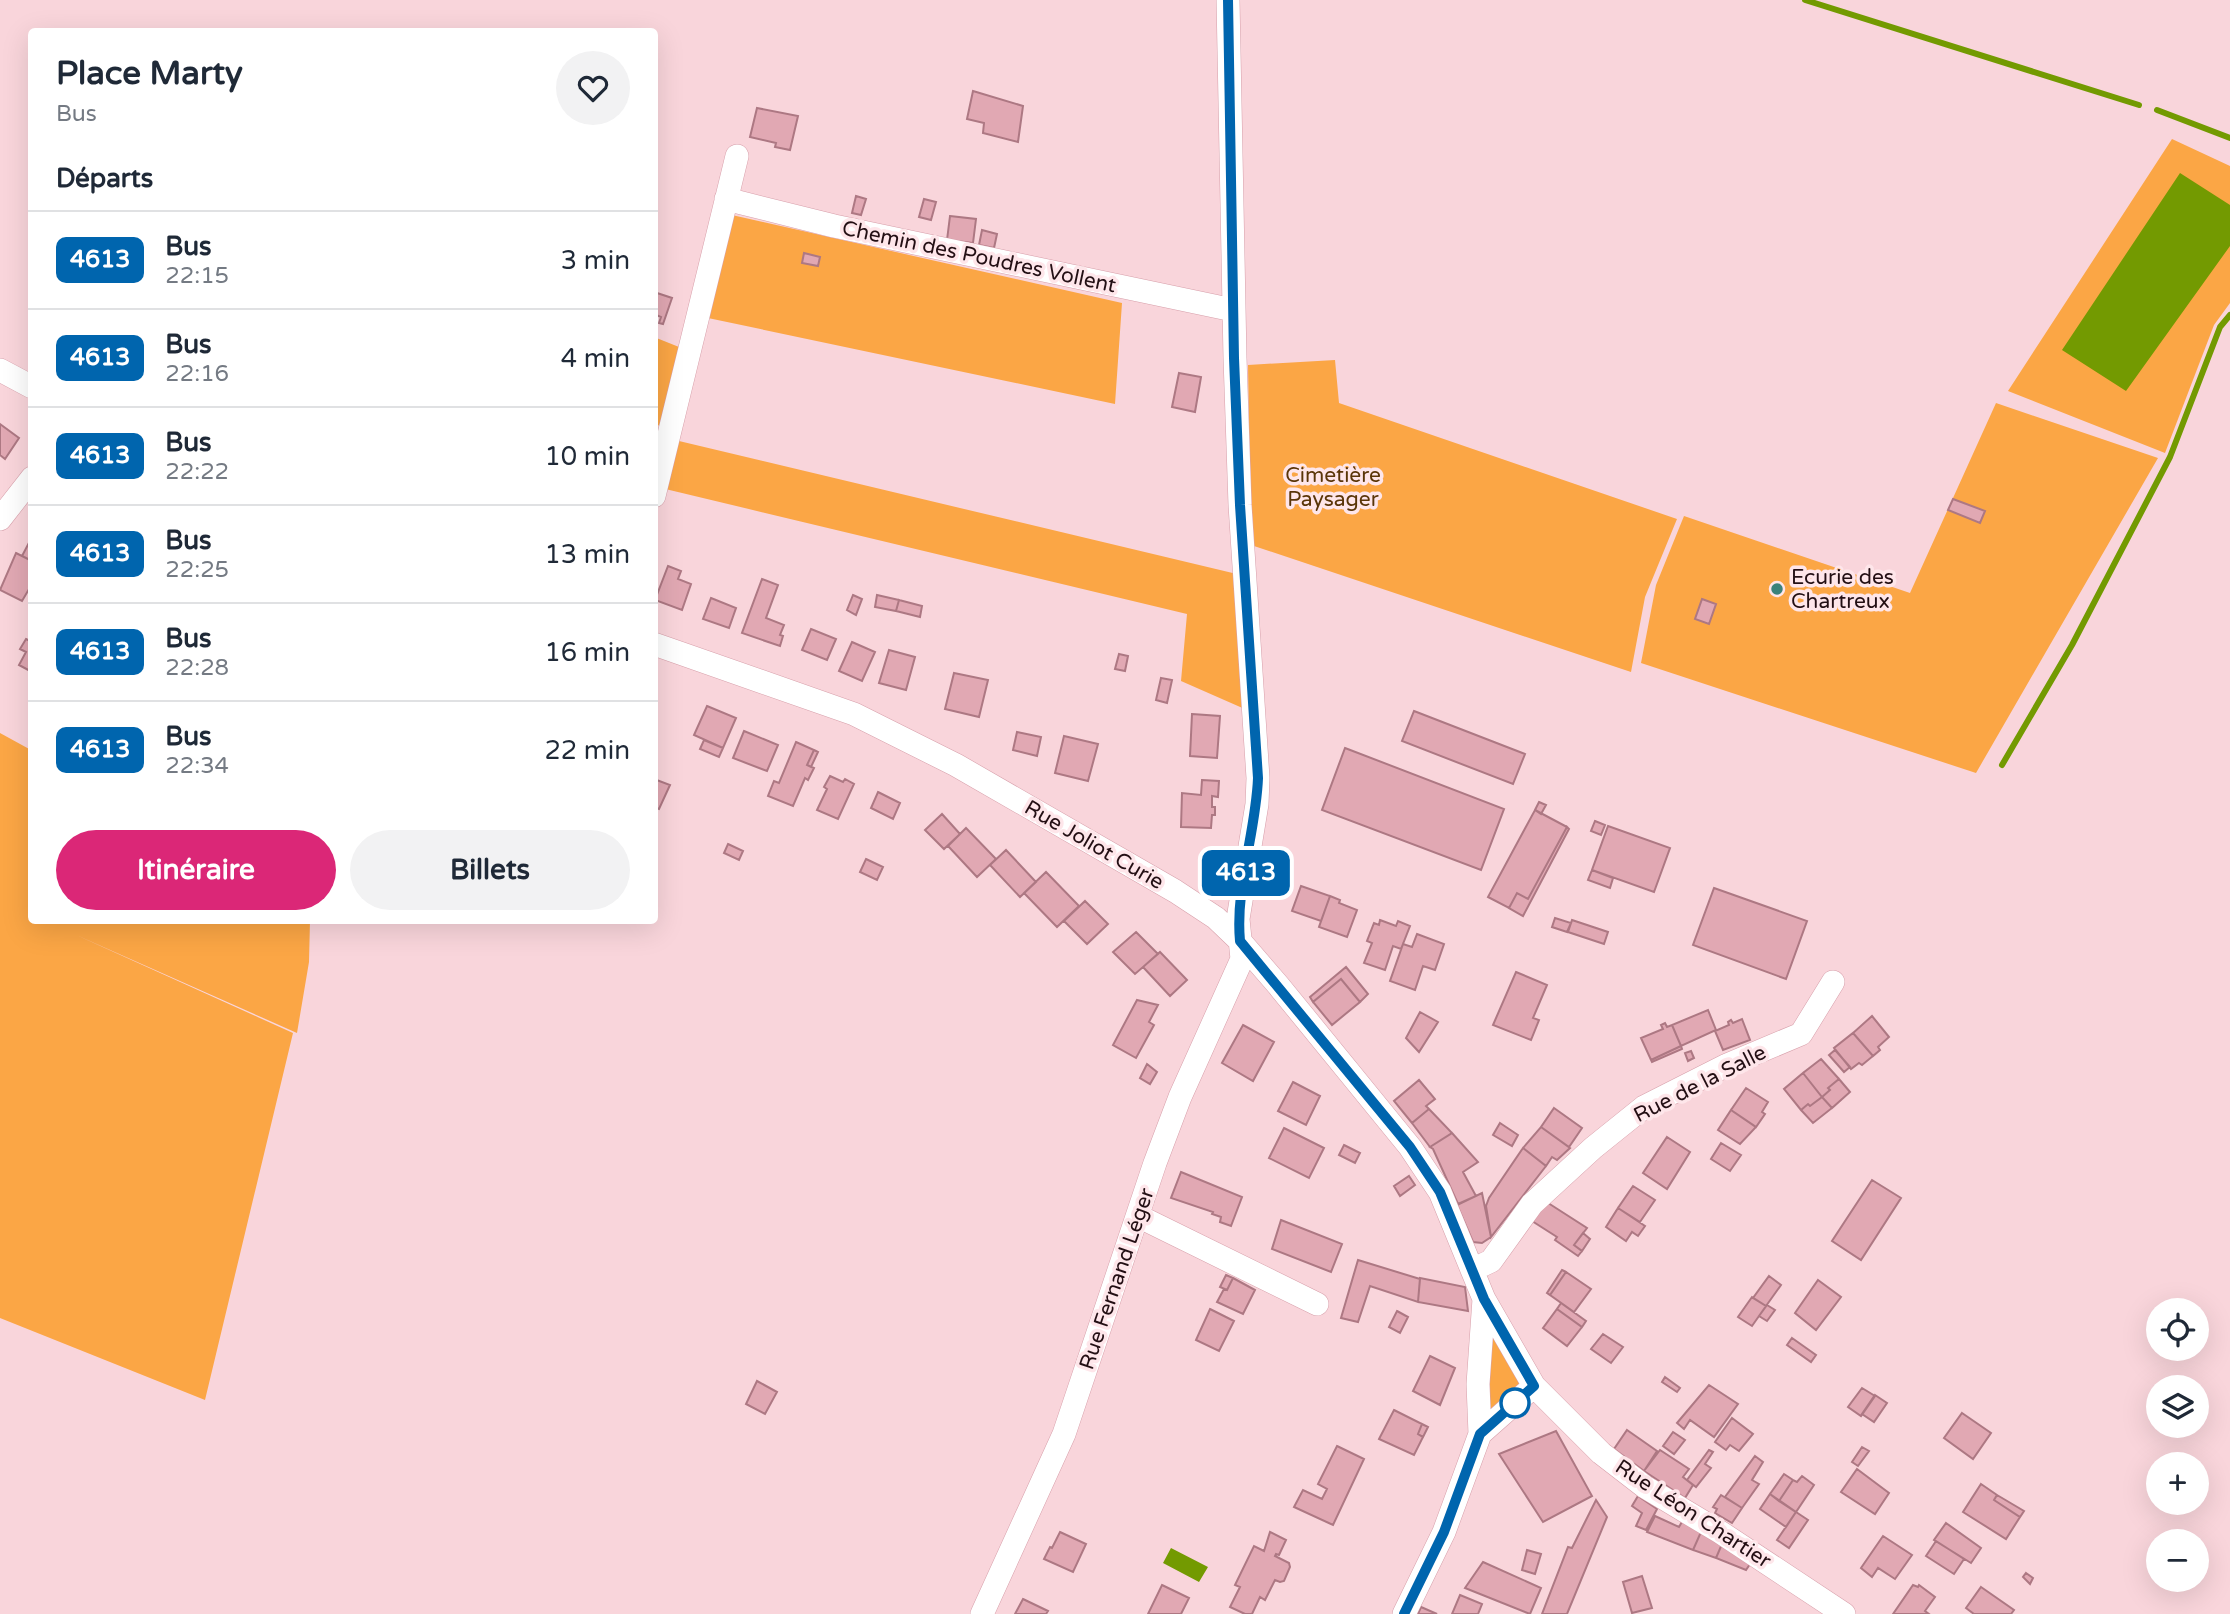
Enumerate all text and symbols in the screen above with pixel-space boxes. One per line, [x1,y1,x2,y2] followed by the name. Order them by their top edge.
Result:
[556,51,630,125] button: heart
[56,54,243,93] text: Place Marty
[56,100,97,128] text: Bus
[56,163,153,194] text: Départs
[840,216,1118,298] street label: Chemin des Poudres Vollent
[165,231,211,262] text: Bus
[70,245,130,274] text: 4613
[561,245,630,276] text: 3 min
[165,262,229,290] text: 22:15
[165,329,211,360] text: Bus
[70,343,130,372] text: 4613
[561,343,630,374] text: 4 min
[165,360,229,388] text: 22:16
[165,427,211,458] text: Bus
[70,441,130,470] text: 4613
[544,441,630,472] text: 10 min
[165,458,229,486] text: 22:22
[1285,463,1381,512] park label: Cimetière Paysager
[165,525,211,556] text: Bus
[70,539,130,568] text: 4613
[544,539,630,570] text: 13 min
[165,556,229,584] text: 22:25
[1791,565,1894,614] place label: Ecurie des Chartreux
[1769,581,1785,597] marker: Ecurie des Chartreux
[165,623,211,654] text: Bus
[70,637,130,666] text: 4613
[544,637,630,668] text: 16 min
[165,654,229,682] text: 22:28
[165,721,211,752] text: Bus
[70,735,130,764] text: 4613
[544,735,630,766] text: 22 min
[165,752,229,780] text: 22:34
[1020,795,1168,895] street label: Rue Joliot Curie
[56,830,336,910] button: Itinéraire
[350,830,630,910] button: Billets
[1197,850,1295,896] line badge: 4613
[1216,858,1276,887] text: 4613
[1630,1040,1770,1128] street label: Rue de la Salle
[1074,1185,1160,1373] street label: Rue Fernand Léger
[2146,1298,2209,1592] map controls
[2146,1298,2209,1361] button: locate
[2146,1375,2209,1438] button: layers
[1500,1388,1530,1418] unlabelled marker
[2146,1452,2209,1515] button: +
[1611,1454,1775,1574] street label: Rue Léon Chartier
[2146,1529,2209,1592] button: −

